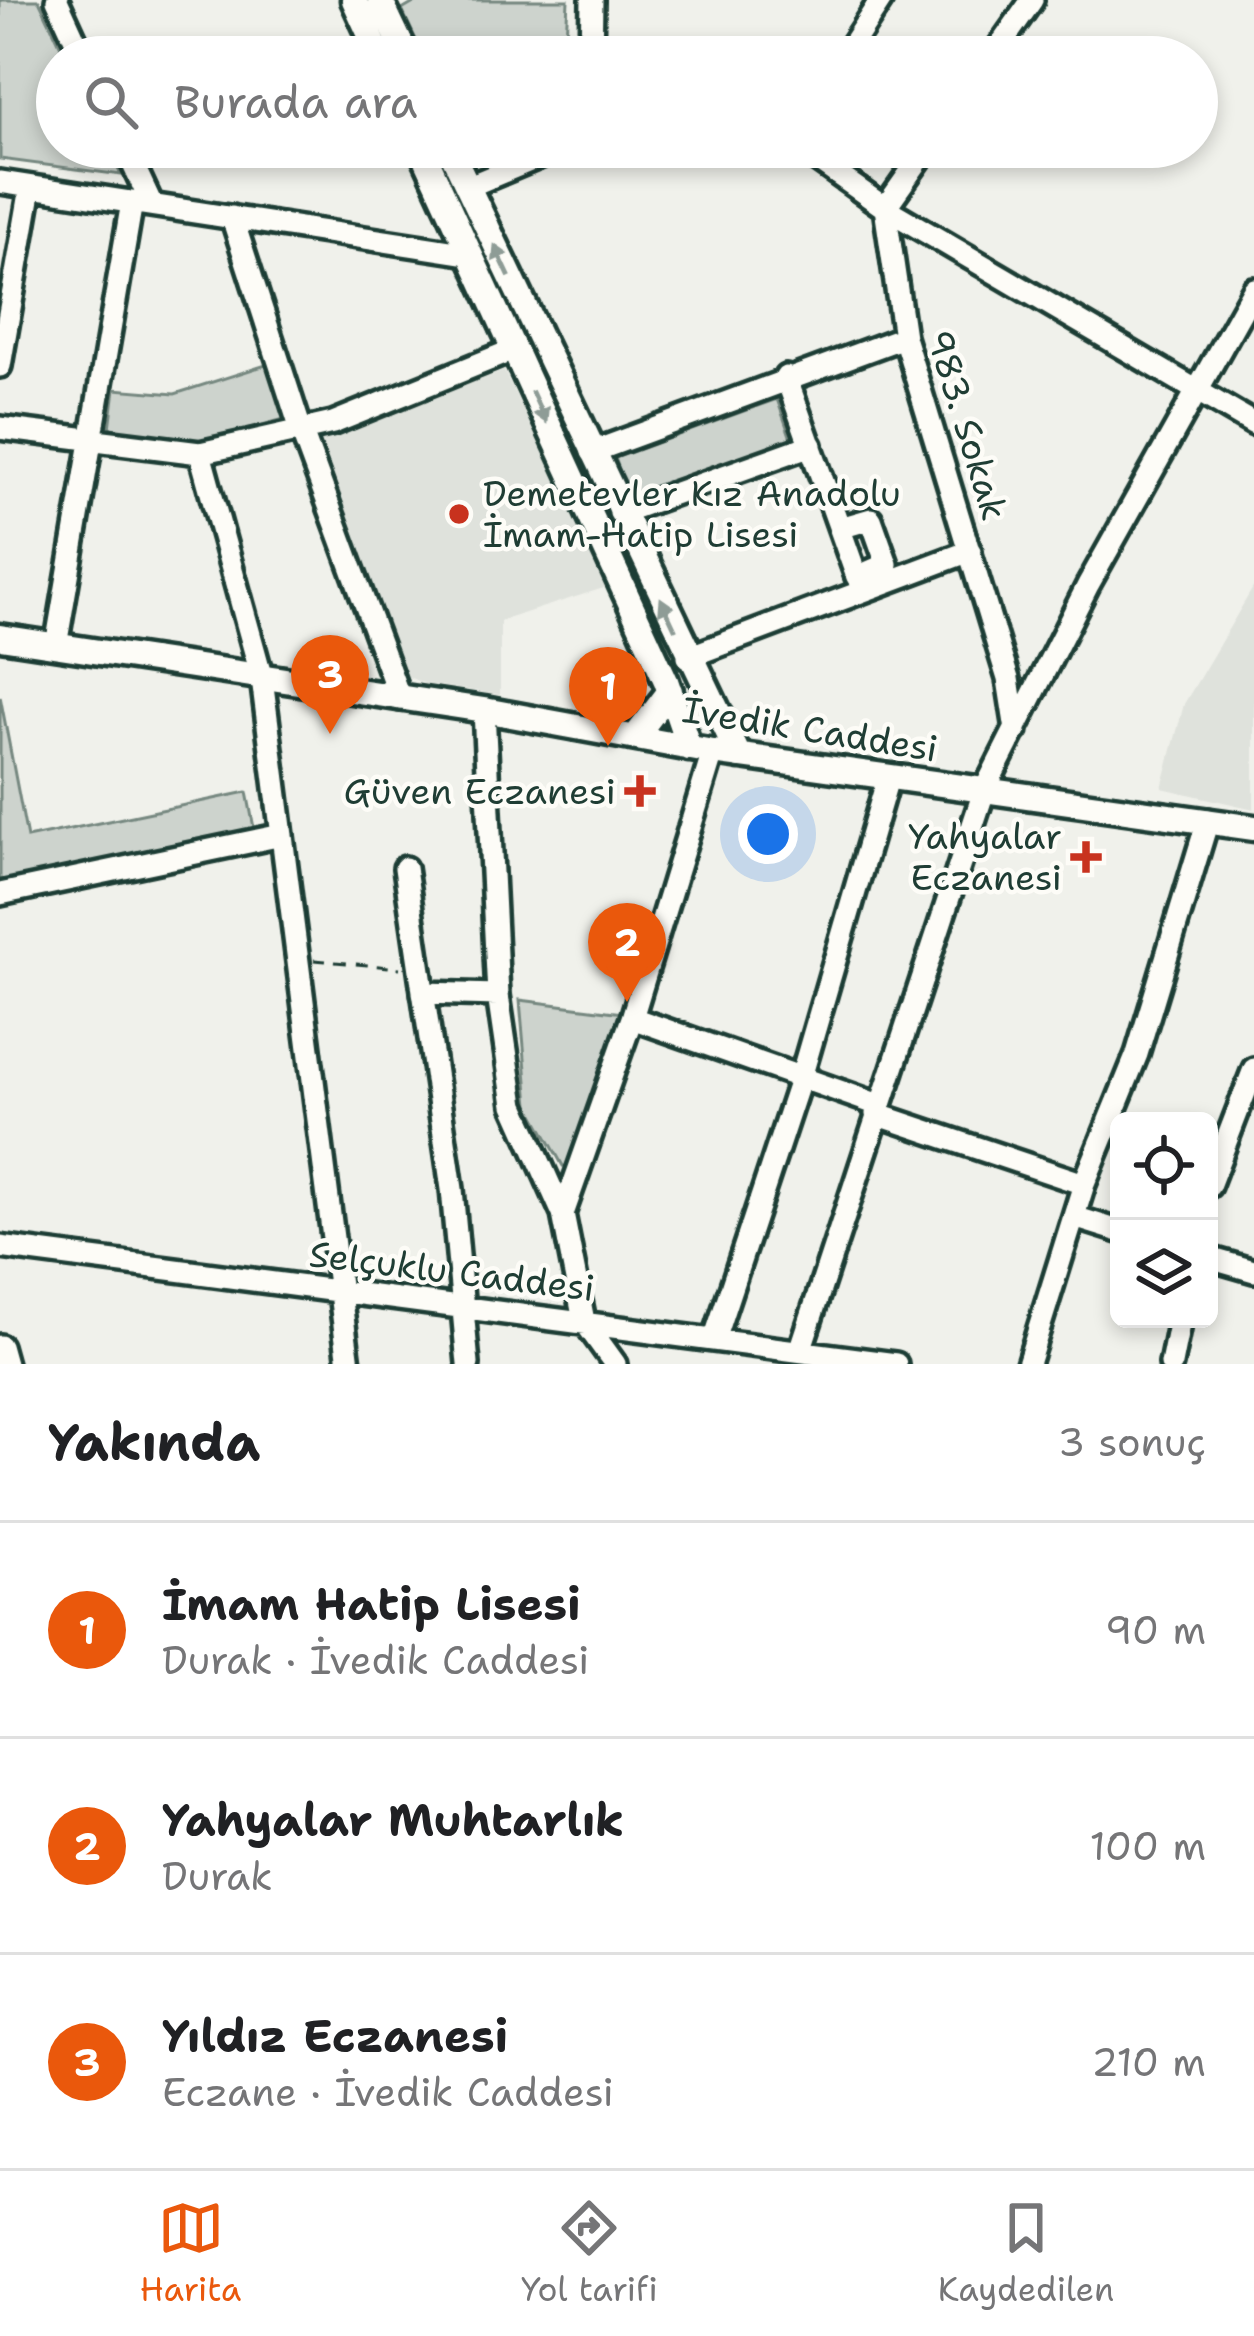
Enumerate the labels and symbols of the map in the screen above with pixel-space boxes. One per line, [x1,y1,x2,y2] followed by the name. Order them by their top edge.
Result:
[492,243,512,278] one-way arrow
[915,324,1019,526] street label: 983. Sokak
[529,389,549,424] one-way arrow
[483,469,901,559] place label: Demetevler Kız Anadolu İmam-Hatip Lisesi
[446,501,472,527] marker: Demetevler Kız Anadolu İmam-Hatip Lisesi
[658,596,678,631] one-way arrow
[291,635,369,734] pin: 3
[569,647,647,746] pin: 1
[679,685,941,773] street label: İvedik Caddesi
[343,767,616,816] place label: Güven Eczanesi
[627,778,653,804] marker: Güven Eczanesi
[738,804,798,864] your location
[908,812,1062,902] place label: Yahyalar Eczanesi
[1073,844,1099,870] marker: Yahyalar Eczanesi
[588,903,666,1002] pin: 2
[307,1229,597,1313] street label: Selçuklu Caddesi

